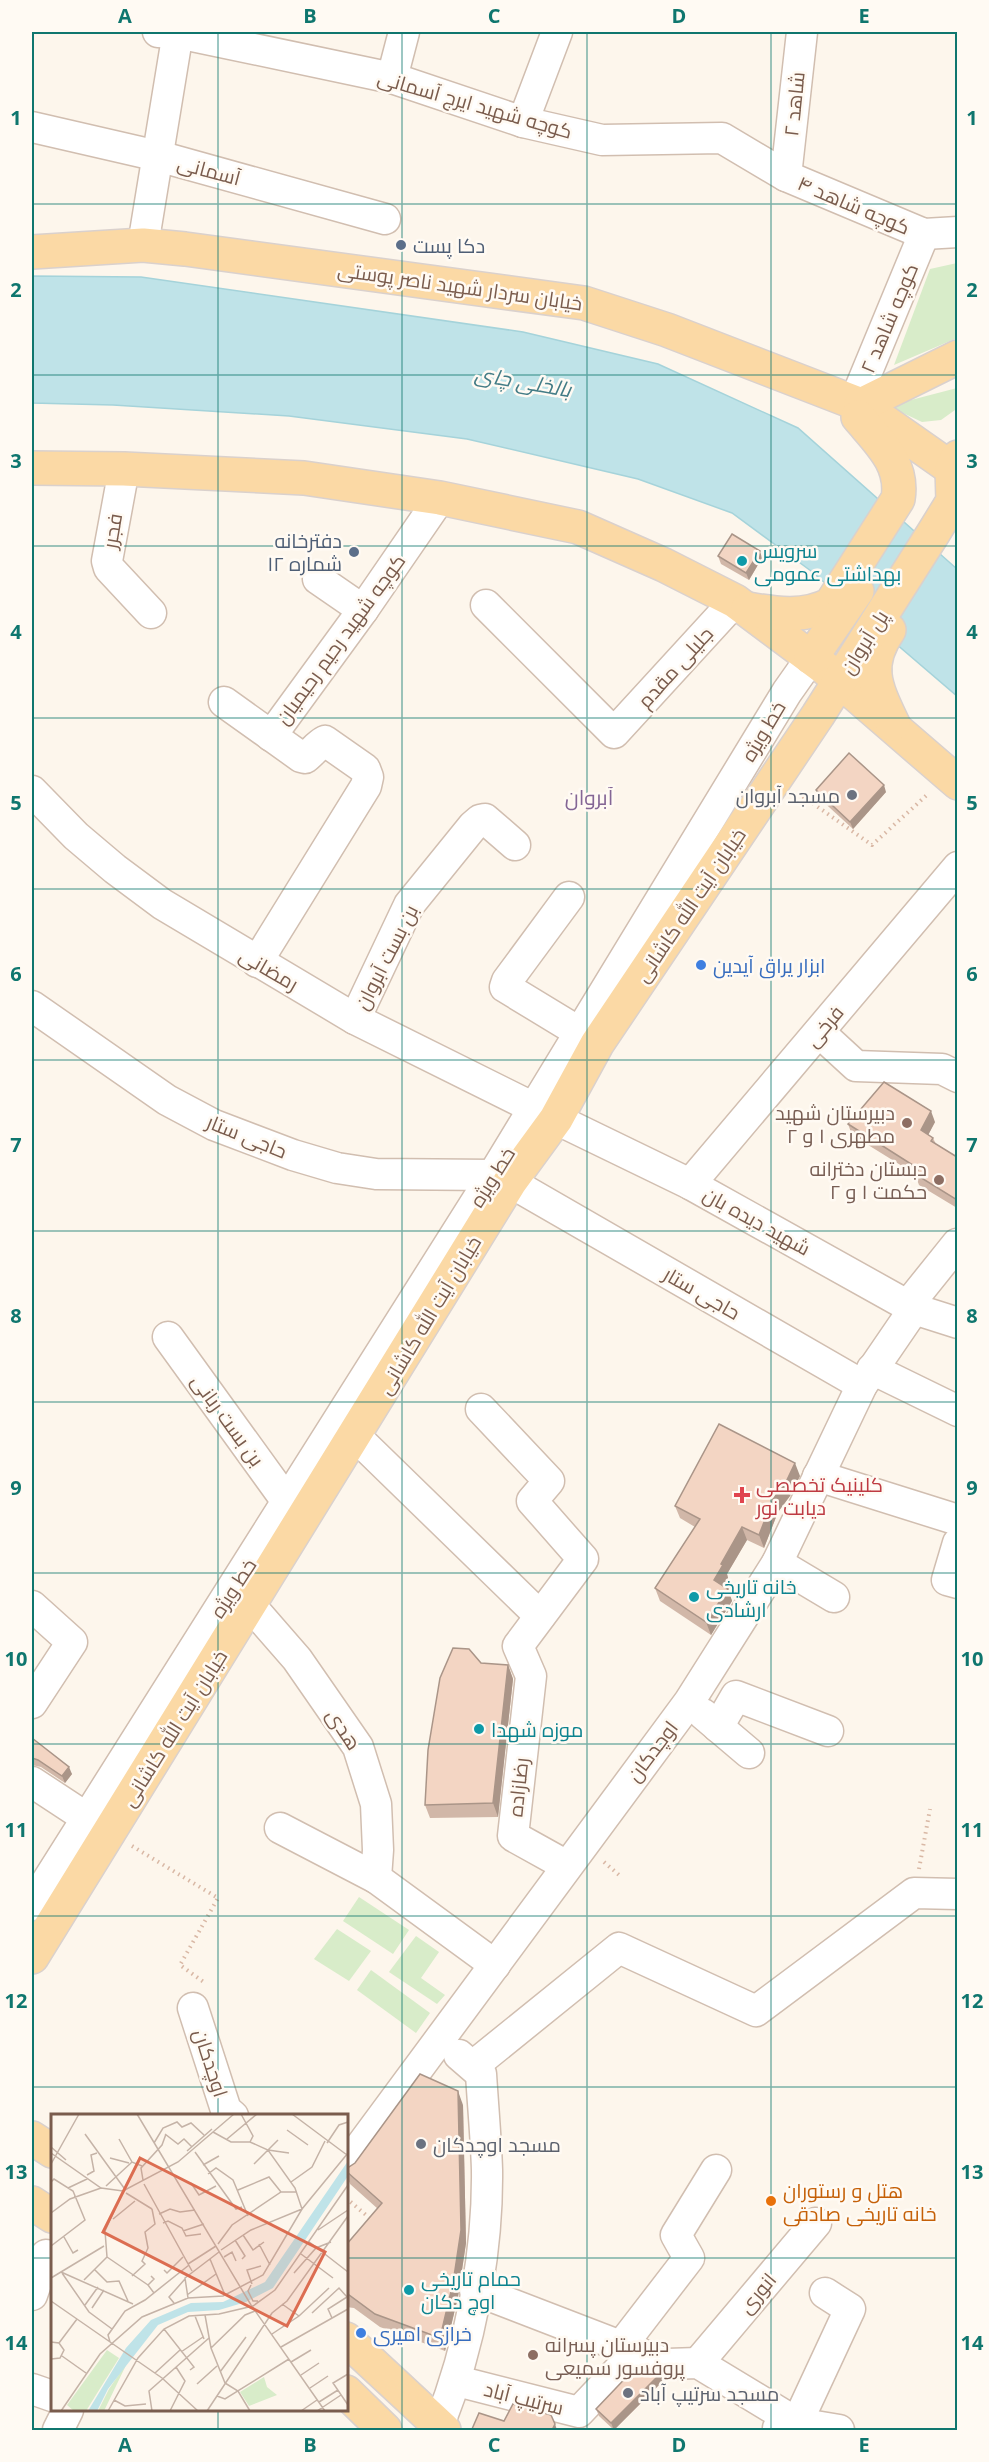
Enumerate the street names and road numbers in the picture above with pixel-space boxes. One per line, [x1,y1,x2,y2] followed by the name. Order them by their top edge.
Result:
[374,63,575,146] street label: کوچه شهید ایرج آسمانی
[777,70,811,138] street label: شاهد ۲
[174,149,244,192] street label: آسمانی
[794,169,914,241] street label: کوچه شاهد ۴
[336,255,584,317] street label: خیابان سردار شهید ناصر پوستی
[854,259,924,377] street label: کوچه شاهد ۲
[95,511,128,552] street label: فجرر
[269,548,412,730] street label: کوچه شهید رحیم رحیمیان
[834,604,895,679] street label: پل آبروان
[631,620,720,714] street label: جلیلی مقدم
[734,696,792,766] street label: خط ویژه
[628,823,752,987] street label: خیابان آیت الله کاشانی
[348,900,424,1014] street label: بن بست آبروان
[234,941,304,997] street label: رمضانی
[799,999,849,1053] street label: فرخی
[202,1107,291,1164] street label: حاجی ستار
[463,1142,521,1212] street label: خط ویژه
[699,1180,815,1262] street label: شهید دیده بان
[371,1231,487,1399] street label: خیابان آیت الله کاشانی
[658,1260,745,1326] street label: حاجی ستار
[185,1368,271,1472] street label: بن بست ربانی
[204,1553,262,1623] street label: خط ویژه
[115,1644,233,1812] street label: خیابان آیت الله کاشانی
[321,1703,367,1755] street label: هدی
[620,1715,684,1787] street label: اوچدکان
[501,1756,535,1818] street label: رضازاده
[187,2026,235,2100] street label: اوچدکان
[732,2267,782,2319] street label: انوری
[481,2375,567,2421] street label: سرتیپ آباد

